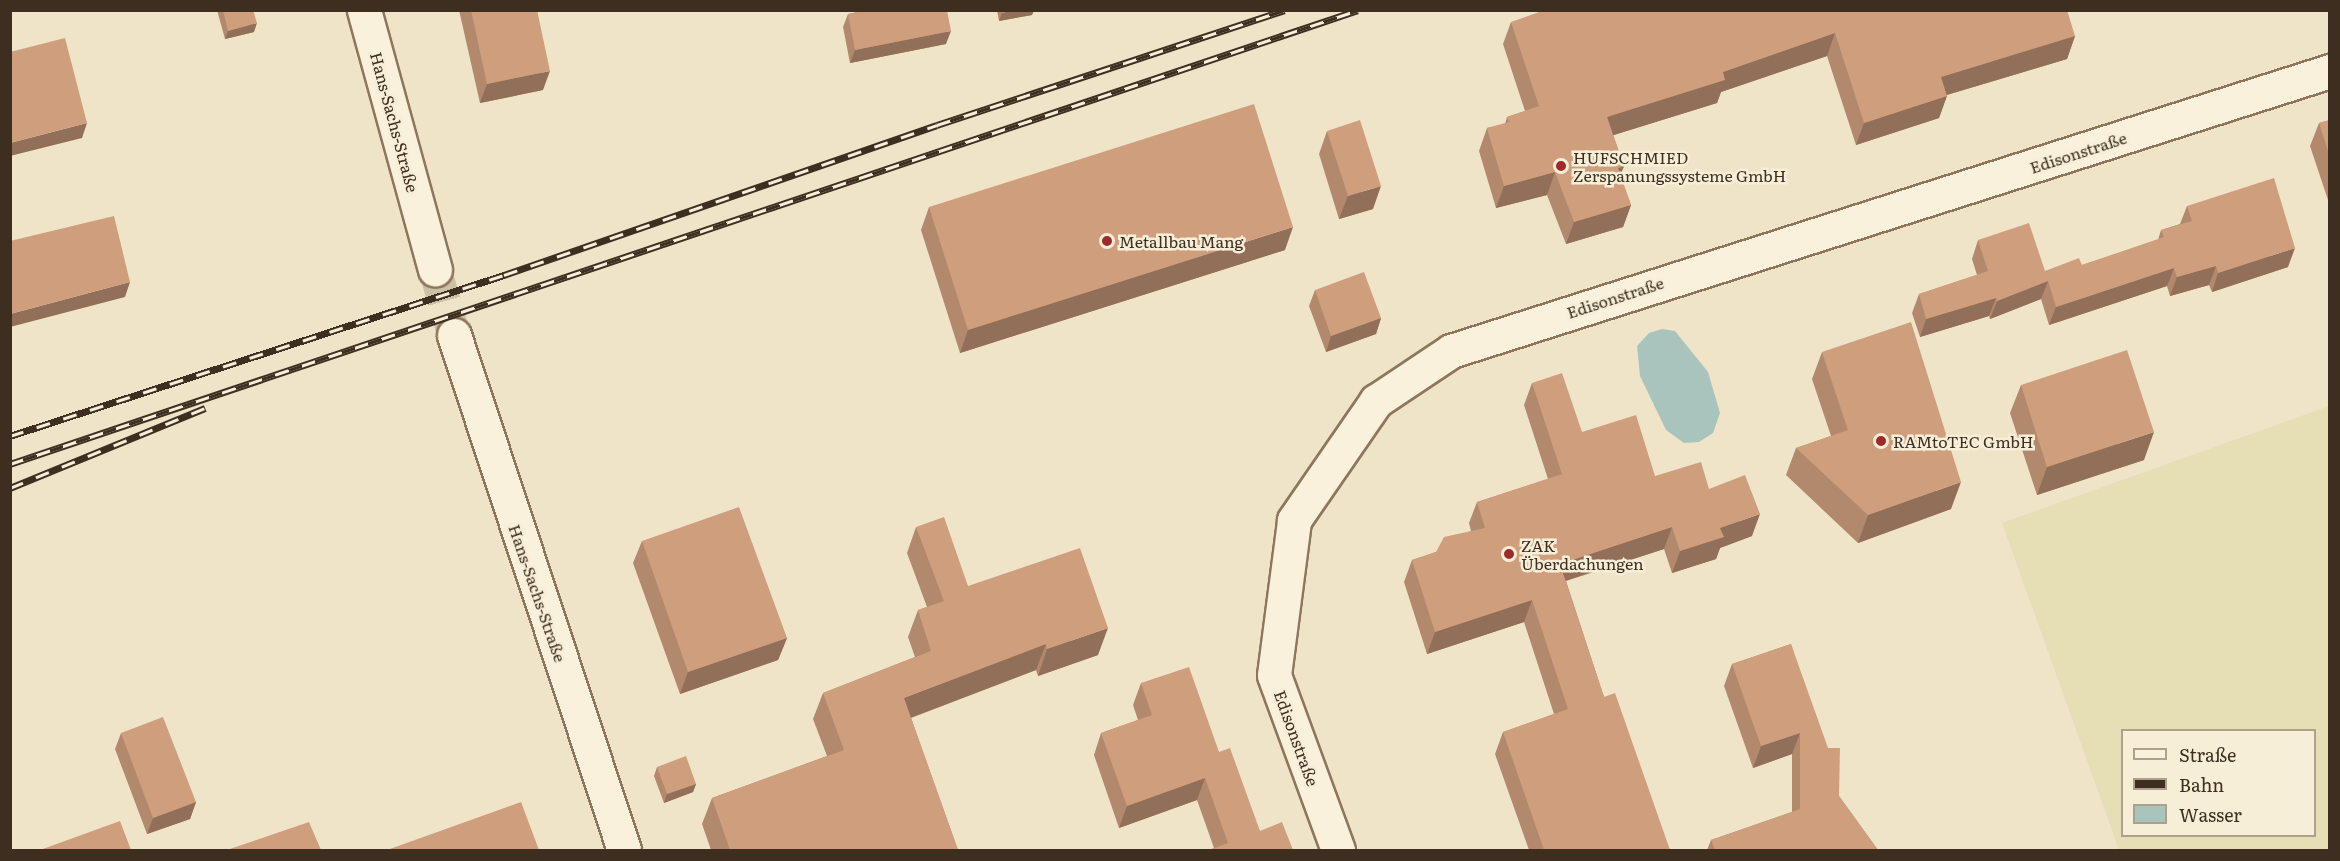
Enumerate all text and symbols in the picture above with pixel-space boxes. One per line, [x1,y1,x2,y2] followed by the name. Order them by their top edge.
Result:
[367,50,423,194] street label: Hans-Sachs-Straße
[2027,127,2129,177] street label: Edisonstraße
[1573,147,1786,185] place label: HUFSCHMIED Zerspanungssysteme GmbH
[1554,159,1568,173] marker: HUFSCHMIED Zerspanungssysteme GmbH
[1119,231,1243,251] place label: Metallbau Mang
[1100,234,1114,248] marker: Metallbau Mang
[1564,272,1666,322] street label: Edisonstraße
[1893,431,2033,451] place label: RAMtoTEC GmbH
[1874,434,1888,448] marker: RAMtoTEC GmbH
[505,522,571,664] street label: Hans-Sachs-Straße
[1521,535,1644,573] place label: ZAK Überdachungen
[1502,547,1516,561] marker: ZAK Überdachungen
[1271,687,1323,789] street label: Edisonstraße
[2121,729,2316,837] legend
[2179,741,2236,768] text: Straße
[2179,771,2224,798] text: Bahn
[2179,801,2242,828] text: Wasser

